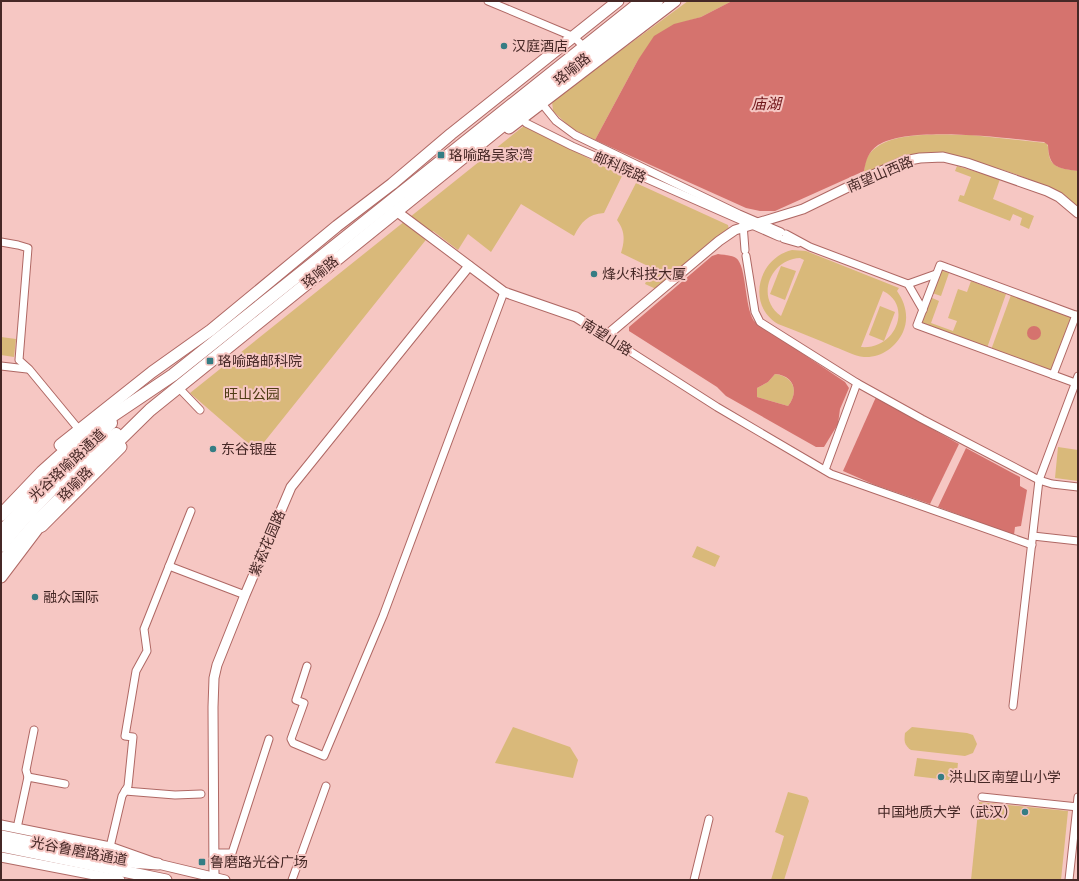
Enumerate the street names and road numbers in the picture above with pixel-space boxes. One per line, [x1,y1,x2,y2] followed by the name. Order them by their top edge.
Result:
[550,49,594,89] street label: 珞喻路
[591,147,649,187] street label: 邮科院路
[844,152,916,196] street label: 南望山西路
[298,252,342,292] street label: 珞喻路
[578,315,636,359] street label: 南望山路
[25,425,109,505] street label: 光谷珞喻路通道
[54,463,96,505] street label: 珞喻路
[245,507,289,579] street label: 紫菘花园路
[29,833,129,869] street label: 光谷鲁磨路通道

